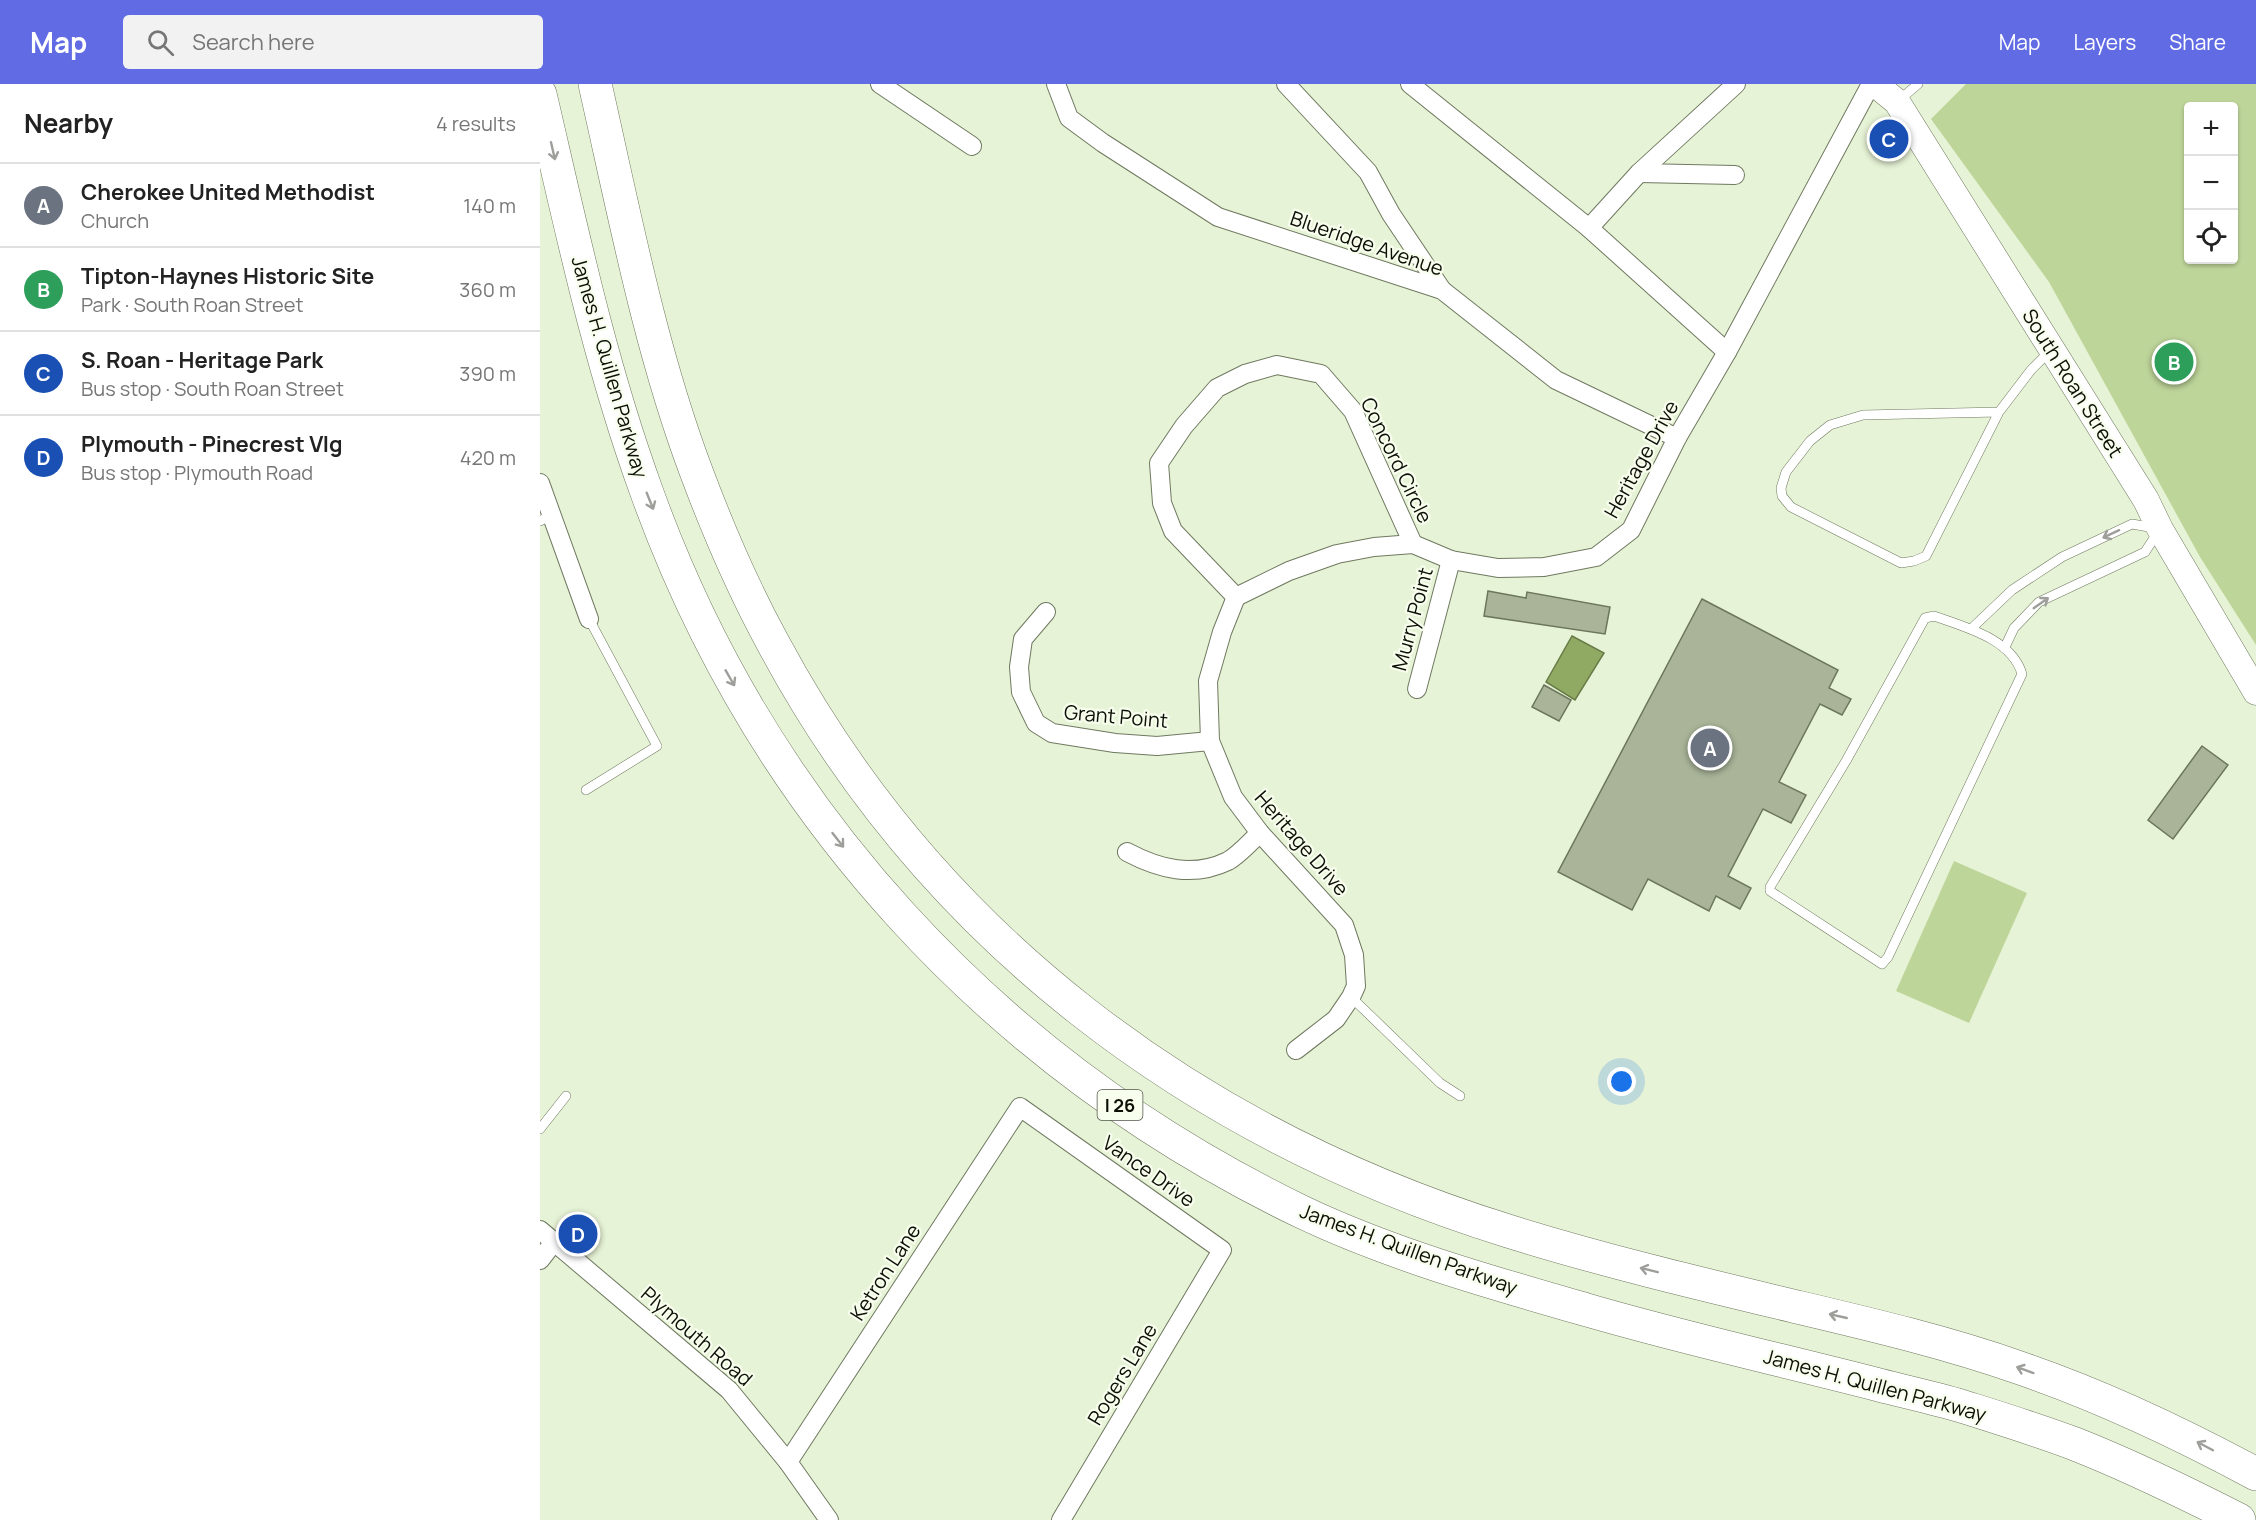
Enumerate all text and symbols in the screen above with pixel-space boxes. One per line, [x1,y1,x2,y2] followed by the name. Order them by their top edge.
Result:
[123,15,543,69] search box
[30,23,87,61] text: Map
[144,26,177,59] icon: search
[192,27,315,57] text: Search here
[1999,28,2040,56] text: Map
[2073,28,2136,56] text: Layers
[2169,28,2226,56] text: Share
[2184,102,2238,264] map controls
[2184,102,2238,156] button: +
[24,105,113,141] text: Nearby
[436,110,516,137] text: 4 results
[1870,116,1908,162] pin: C
[548,141,560,160] one-way arrow
[2184,156,2238,210] button: −
[81,177,375,207] text: Cherokee United Methodist
[37,192,50,219] text: A
[463,192,516,219] text: 140 m
[1287,204,1447,282] street label: Blueridge Avenue
[81,207,149,234] text: Church
[2184,210,2238,264] button: locate
[565,253,655,481] street label: James H. Quillen Parkway
[81,261,374,291] text: Tipton-Haynes Historic Site
[37,276,50,303] text: B
[459,276,516,303] text: 360 m
[81,291,303,318] text: Park · South Roan Street
[2016,304,2130,462] street label: South Roan Street
[2154,340,2194,384] pin: B
[81,345,323,375] text: S. Roan - Heritage Park
[36,360,51,387] text: C
[459,360,516,387] text: 390 m
[81,375,344,402] text: Bus stop · South Roan Street
[1355,393,1439,527] street label: Concord Circle
[1598,395,1684,523] street label: Heritage Drive
[81,429,343,459] text: Plymouth - Pinecrest Vlg
[36,444,51,471] text: D
[460,444,516,471] text: 420 m
[81,459,313,486] text: Bus stop · Plymouth Road
[645,491,656,510] one-way arrow
[2103,528,2121,540] one-way arrow
[1385,564,1439,674] street label: Murry Point
[2033,597,2049,610] one-way arrow
[724,669,736,686] one-way arrow
[1063,698,1169,734] street label: Grant Point
[1690,726,1730,770] pin: A
[1249,785,1355,901] street label: Heritage Drive
[832,832,845,848] one-way arrow
[1607,1067,1636,1096] your location
[1098,1090,1142,1120] road number: I 26
[1097,1129,1201,1213] street label: Vance Drive
[1297,1197,1522,1301] street label: James H. Quillen Parkway
[558,1212,597,1256] pin: D
[844,1218,926,1326] street label: Ketron Lane
[1639,1263,1658,1275] one-way arrow
[636,1280,758,1392] street label: Plymouth Road
[1829,1310,1848,1322] one-way arrow
[1081,1318,1163,1430] street label: Rogers Lane
[1761,1342,1990,1428] street label: James H. Quillen Parkway
[2017,1363,2035,1374] one-way arrow
[2196,1440,2214,1451] one-way arrow

